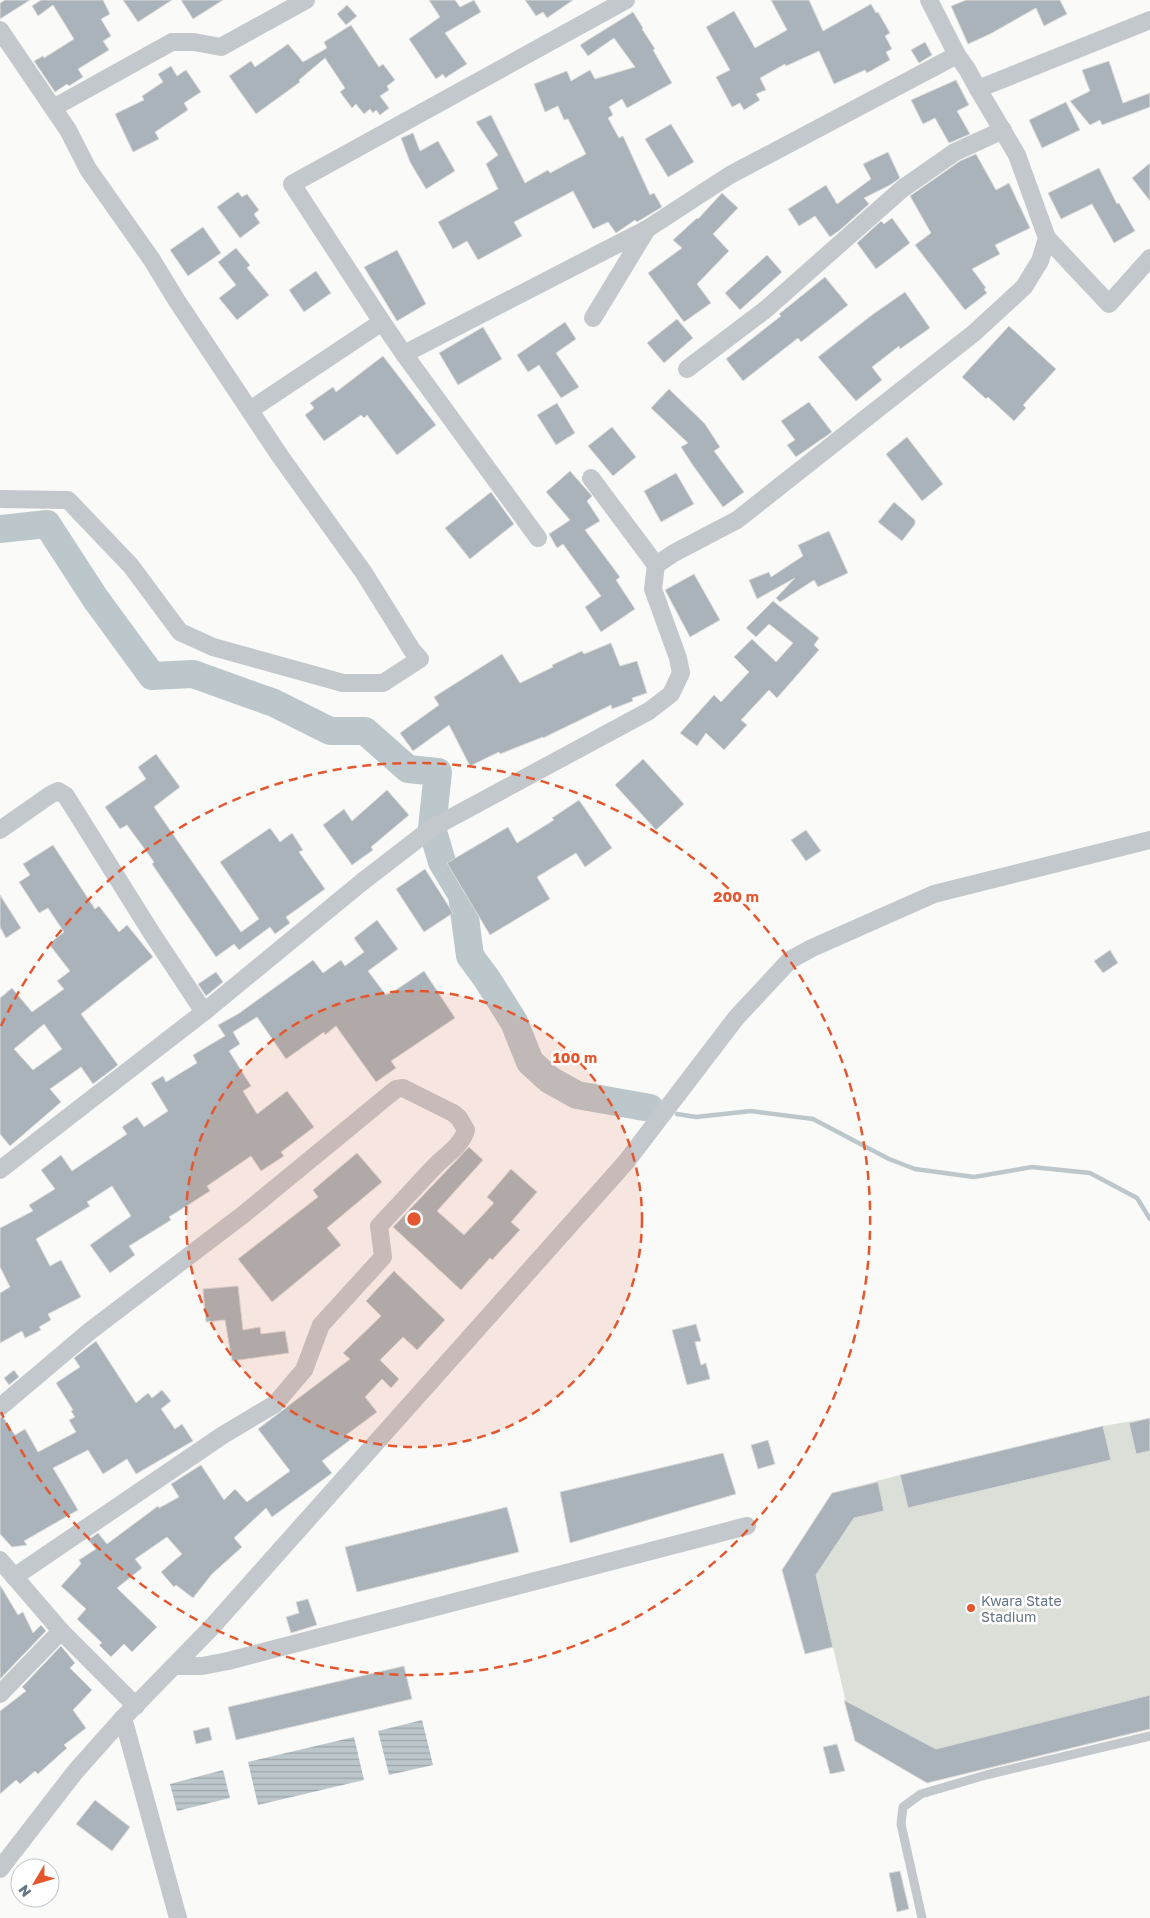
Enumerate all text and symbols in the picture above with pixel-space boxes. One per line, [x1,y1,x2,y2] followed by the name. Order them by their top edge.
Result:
[713,887,759,905] text: 200 m
[553,1048,597,1066] text: 100 m
[405,1210,423,1228] centre of rings
[981,1592,1062,1625] place label: Kwara State Stadium
[965,1602,977,1614] marker: Kwara State Stadium
[10,1858,60,1908] north arrow
[14,1882,34,1901] text: N

